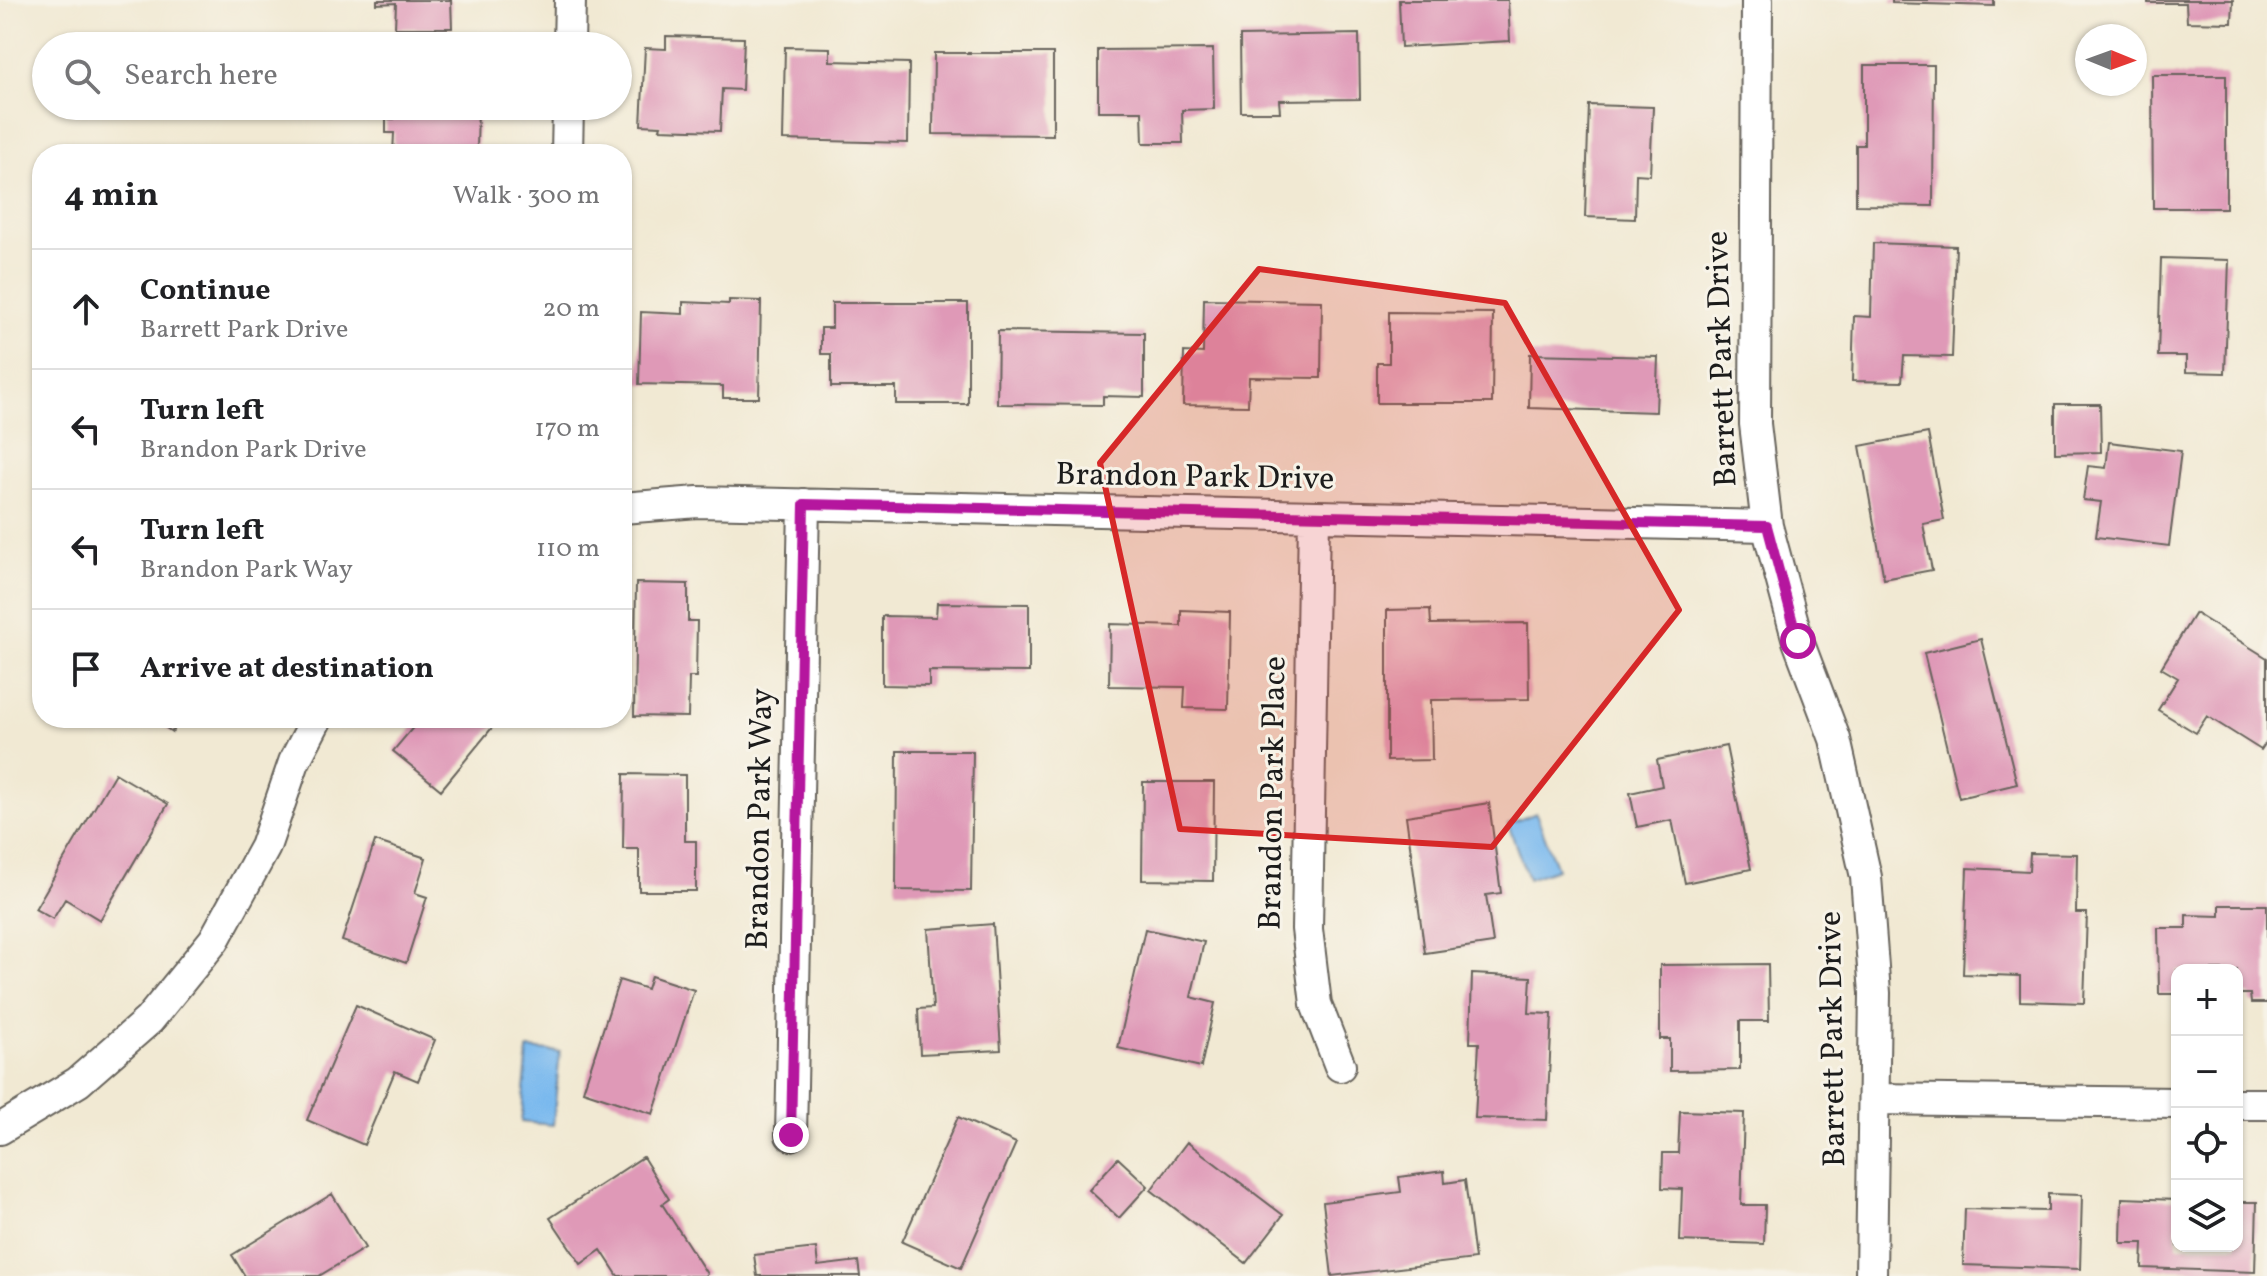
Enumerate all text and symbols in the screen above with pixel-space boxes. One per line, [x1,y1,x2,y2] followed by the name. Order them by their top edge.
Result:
[2075,24,2147,96] north arrow
[32,32,632,120] search box
[60,54,104,98] icon: search
[124,55,278,97] text: Search here
[64,173,159,220] text: 4 min
[453,178,600,214] text: Walk · 300 m
[1697,230,1749,488] street label: Barrett Park Drive
[140,270,271,312] text: Continue
[64,287,108,331] icon: ahead
[542,291,600,327] text: 20 m
[140,312,348,348] text: Barrett Park Drive
[140,390,264,432] text: Turn left
[64,407,108,451] icon: left
[535,411,600,447] text: 170 m
[140,432,367,468] text: Brandon Park Drive
[1055,454,1335,502] street label: Brandon Park Drive
[140,510,264,552] text: Turn left
[64,527,108,571] icon: left
[536,531,600,567] text: 110 m
[140,552,353,588] text: Brandon Park Way
[1780,623,1816,659] route start
[64,647,108,691] icon: arrive
[140,648,434,690] text: Arrive at destination
[1250,655,1298,931] street label: Brandon Park Place
[737,688,785,950] street label: Brandon Park Way
[1810,910,1858,1168] street label: Barrett Park Drive
[2171,964,2243,1252] map controls
[2171,964,2243,1036] button: +
[2171,1036,2243,1108] button: −
[2171,1108,2243,1180] button: locate
[773,1117,809,1153] route end
[2171,1180,2243,1252] button: layers

